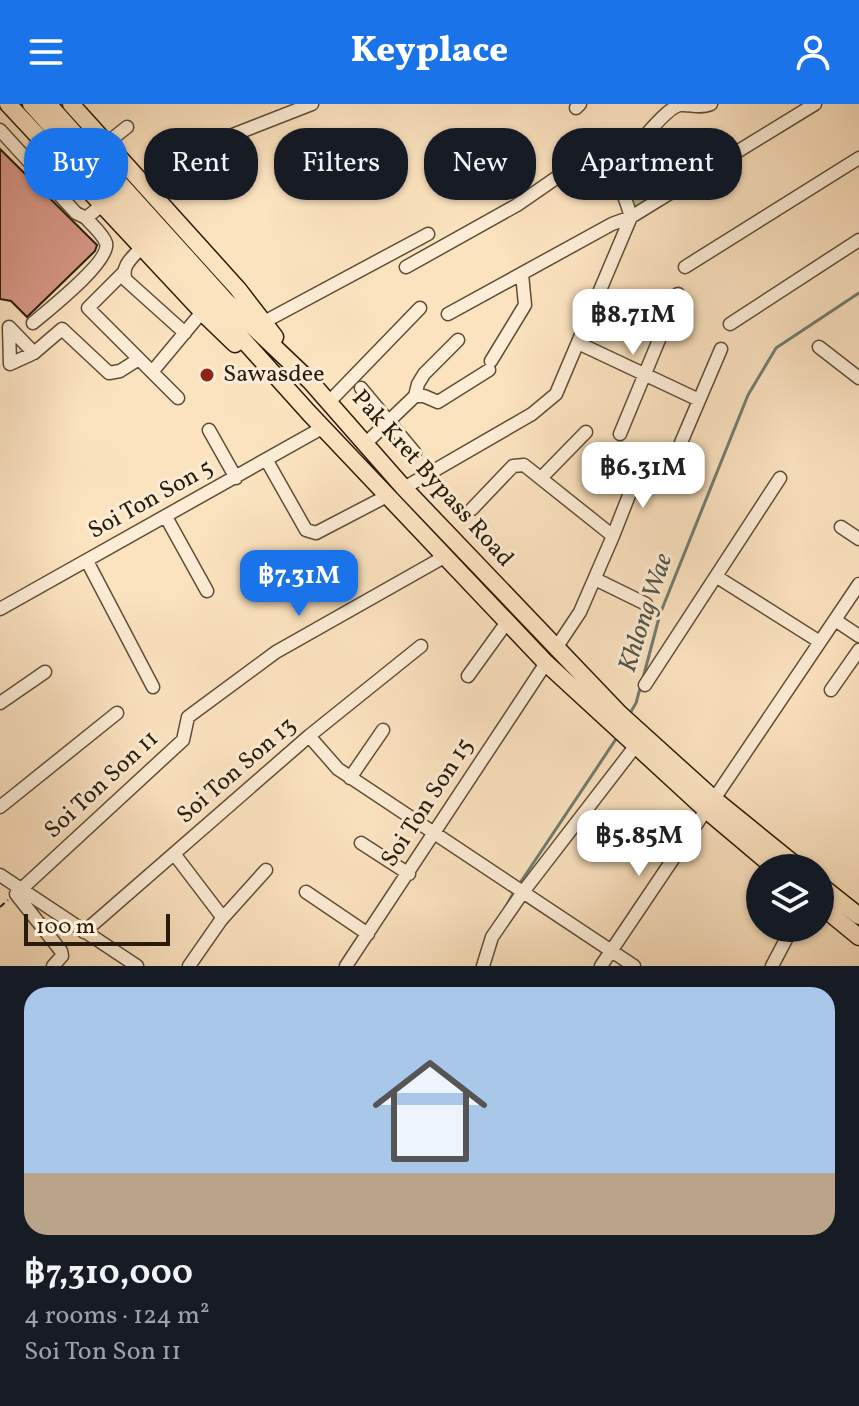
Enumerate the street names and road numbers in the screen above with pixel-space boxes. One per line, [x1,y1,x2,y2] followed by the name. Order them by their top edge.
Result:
[343,383,521,575] street label: Pak Kret Bypass Road
[82,452,220,548] street label: Soi Ton Son 5
[170,710,304,832] street label: Soi Ton Son 13
[37,723,167,847] street label: Soi Ton Son 11
[374,732,482,874] street label: Soi Ton Son 15

